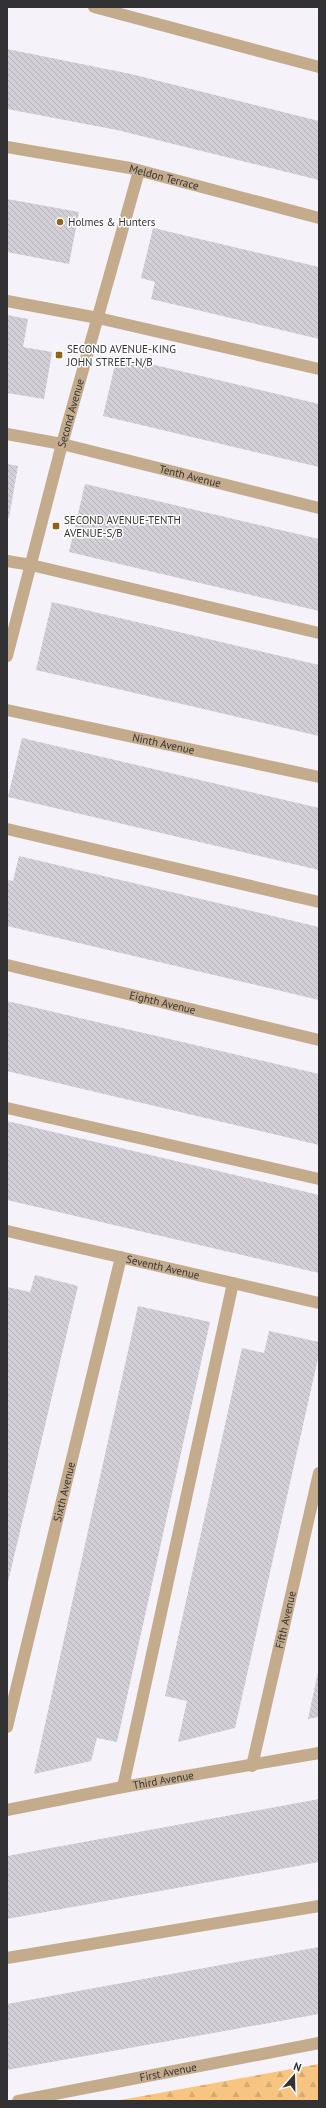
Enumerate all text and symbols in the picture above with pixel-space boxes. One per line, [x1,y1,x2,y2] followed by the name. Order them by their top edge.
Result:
[128,161,201,193] street label: Meldon Terrace
[68,215,156,229] place label: Holmes & Hunters
[55,217,65,227] marker: Holmes & Hunters
[66,342,176,369] place label: SECOND AVENUE-KING JOHN STREET-N/B
[54,350,64,360] marker: SECOND AVENUE-KING JOHN STREET-N/B
[54,377,87,449] street label: Second Avenue
[158,462,223,490] street label: Tenth Avenue
[64,513,181,540] place label: SECOND AVENUE-TENTH AVENUE-S/B
[51,521,61,531] marker: SECOND AVENUE-TENTH AVENUE-S/B
[131,730,196,757] street label: Ninth Avenue
[128,988,197,1017] street label: Eighth Avenue
[125,1252,201,1282] street label: Seventh Avenue
[50,1460,78,1523] street label: Sixth Avenue
[272,1589,299,1650] street label: Fifth Avenue
[132,1768,195,1792] street label: Third Avenue
[274,2056,314,2096] north arrow
[292,2059,303,2074] text: N
[139,2060,198,2084] street label: First Avenue

